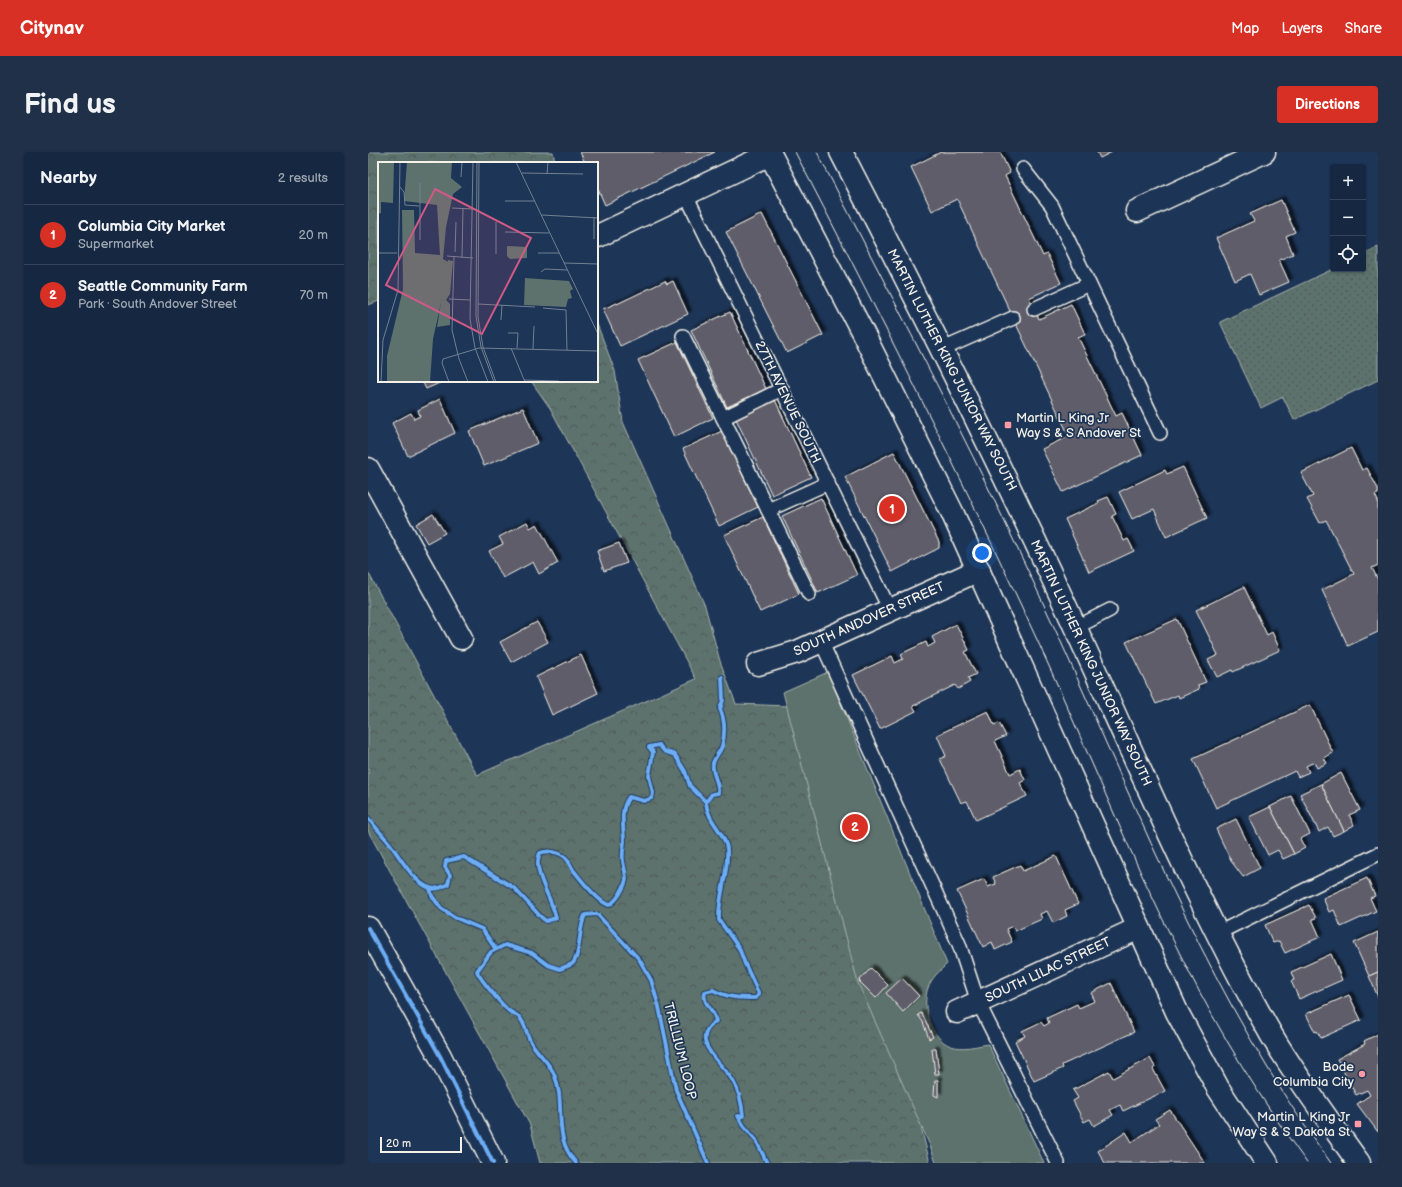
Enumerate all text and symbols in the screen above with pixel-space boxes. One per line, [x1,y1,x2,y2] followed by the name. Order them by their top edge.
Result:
[20,17,84,40] text: Citynav
[1231,20,1259,37] text: Map
[1281,20,1323,37] text: Layers
[1345,20,1382,37] text: Share
[1277,86,1378,123] button: Directions
[24,88,116,121] text: Find us
[378,162,598,382] inset map
[1330,164,1366,272] map controls
[1330,164,1366,200] button: +
[40,168,97,188] text: Nearby
[278,170,328,186] text: 2 results
[1330,200,1366,236] button: −
[78,217,225,236] text: Columbia City Market
[50,227,56,243] text: 1
[298,227,328,243] text: 20 m
[78,236,154,252] text: Supermarket
[1330,236,1366,272] button: locate
[884,246,1020,494] street label: MARTIN LUTHER KING JUNIOR WAY SOUTH
[78,277,248,296] text: Seattle Community Farm
[49,287,57,303] text: 2
[300,287,328,303] text: 70 m
[78,296,237,312] text: Park · South Andover Street
[751,338,825,466] street label: 27TH AVENUE SOUTH
[1016,410,1141,441] place label: Martin L King Jr Way S & S Andover St
[1003,420,1013,430] marker: Martin L King Jr Way S & S Andover St
[879,494,905,524] pin: 1
[1027,538,1155,788] street label: MARTIN LUTHER KING JUNIOR WAY SOUTH
[972,543,992,563] your location
[791,578,947,660] street label: SOUTH ANDOVER STREET
[842,812,868,842] pin: 2
[983,934,1114,1006] street label: SOUTH LILAC STREET
[660,1001,700,1101] street label: TRILLIUM LOOP
[1273,1059,1354,1090] place label: Bode Columbia City
[1357,1069,1367,1079] marker: Bode Columbia City
[1233,1109,1350,1140] place label: Martin L King Jr Way S & S Dakota St
[1353,1119,1363,1129] marker: Martin L King Jr Way S & S Dakota St
[380,1135,462,1154] scale bar
[386,1137,411,1150] text: 20 m

